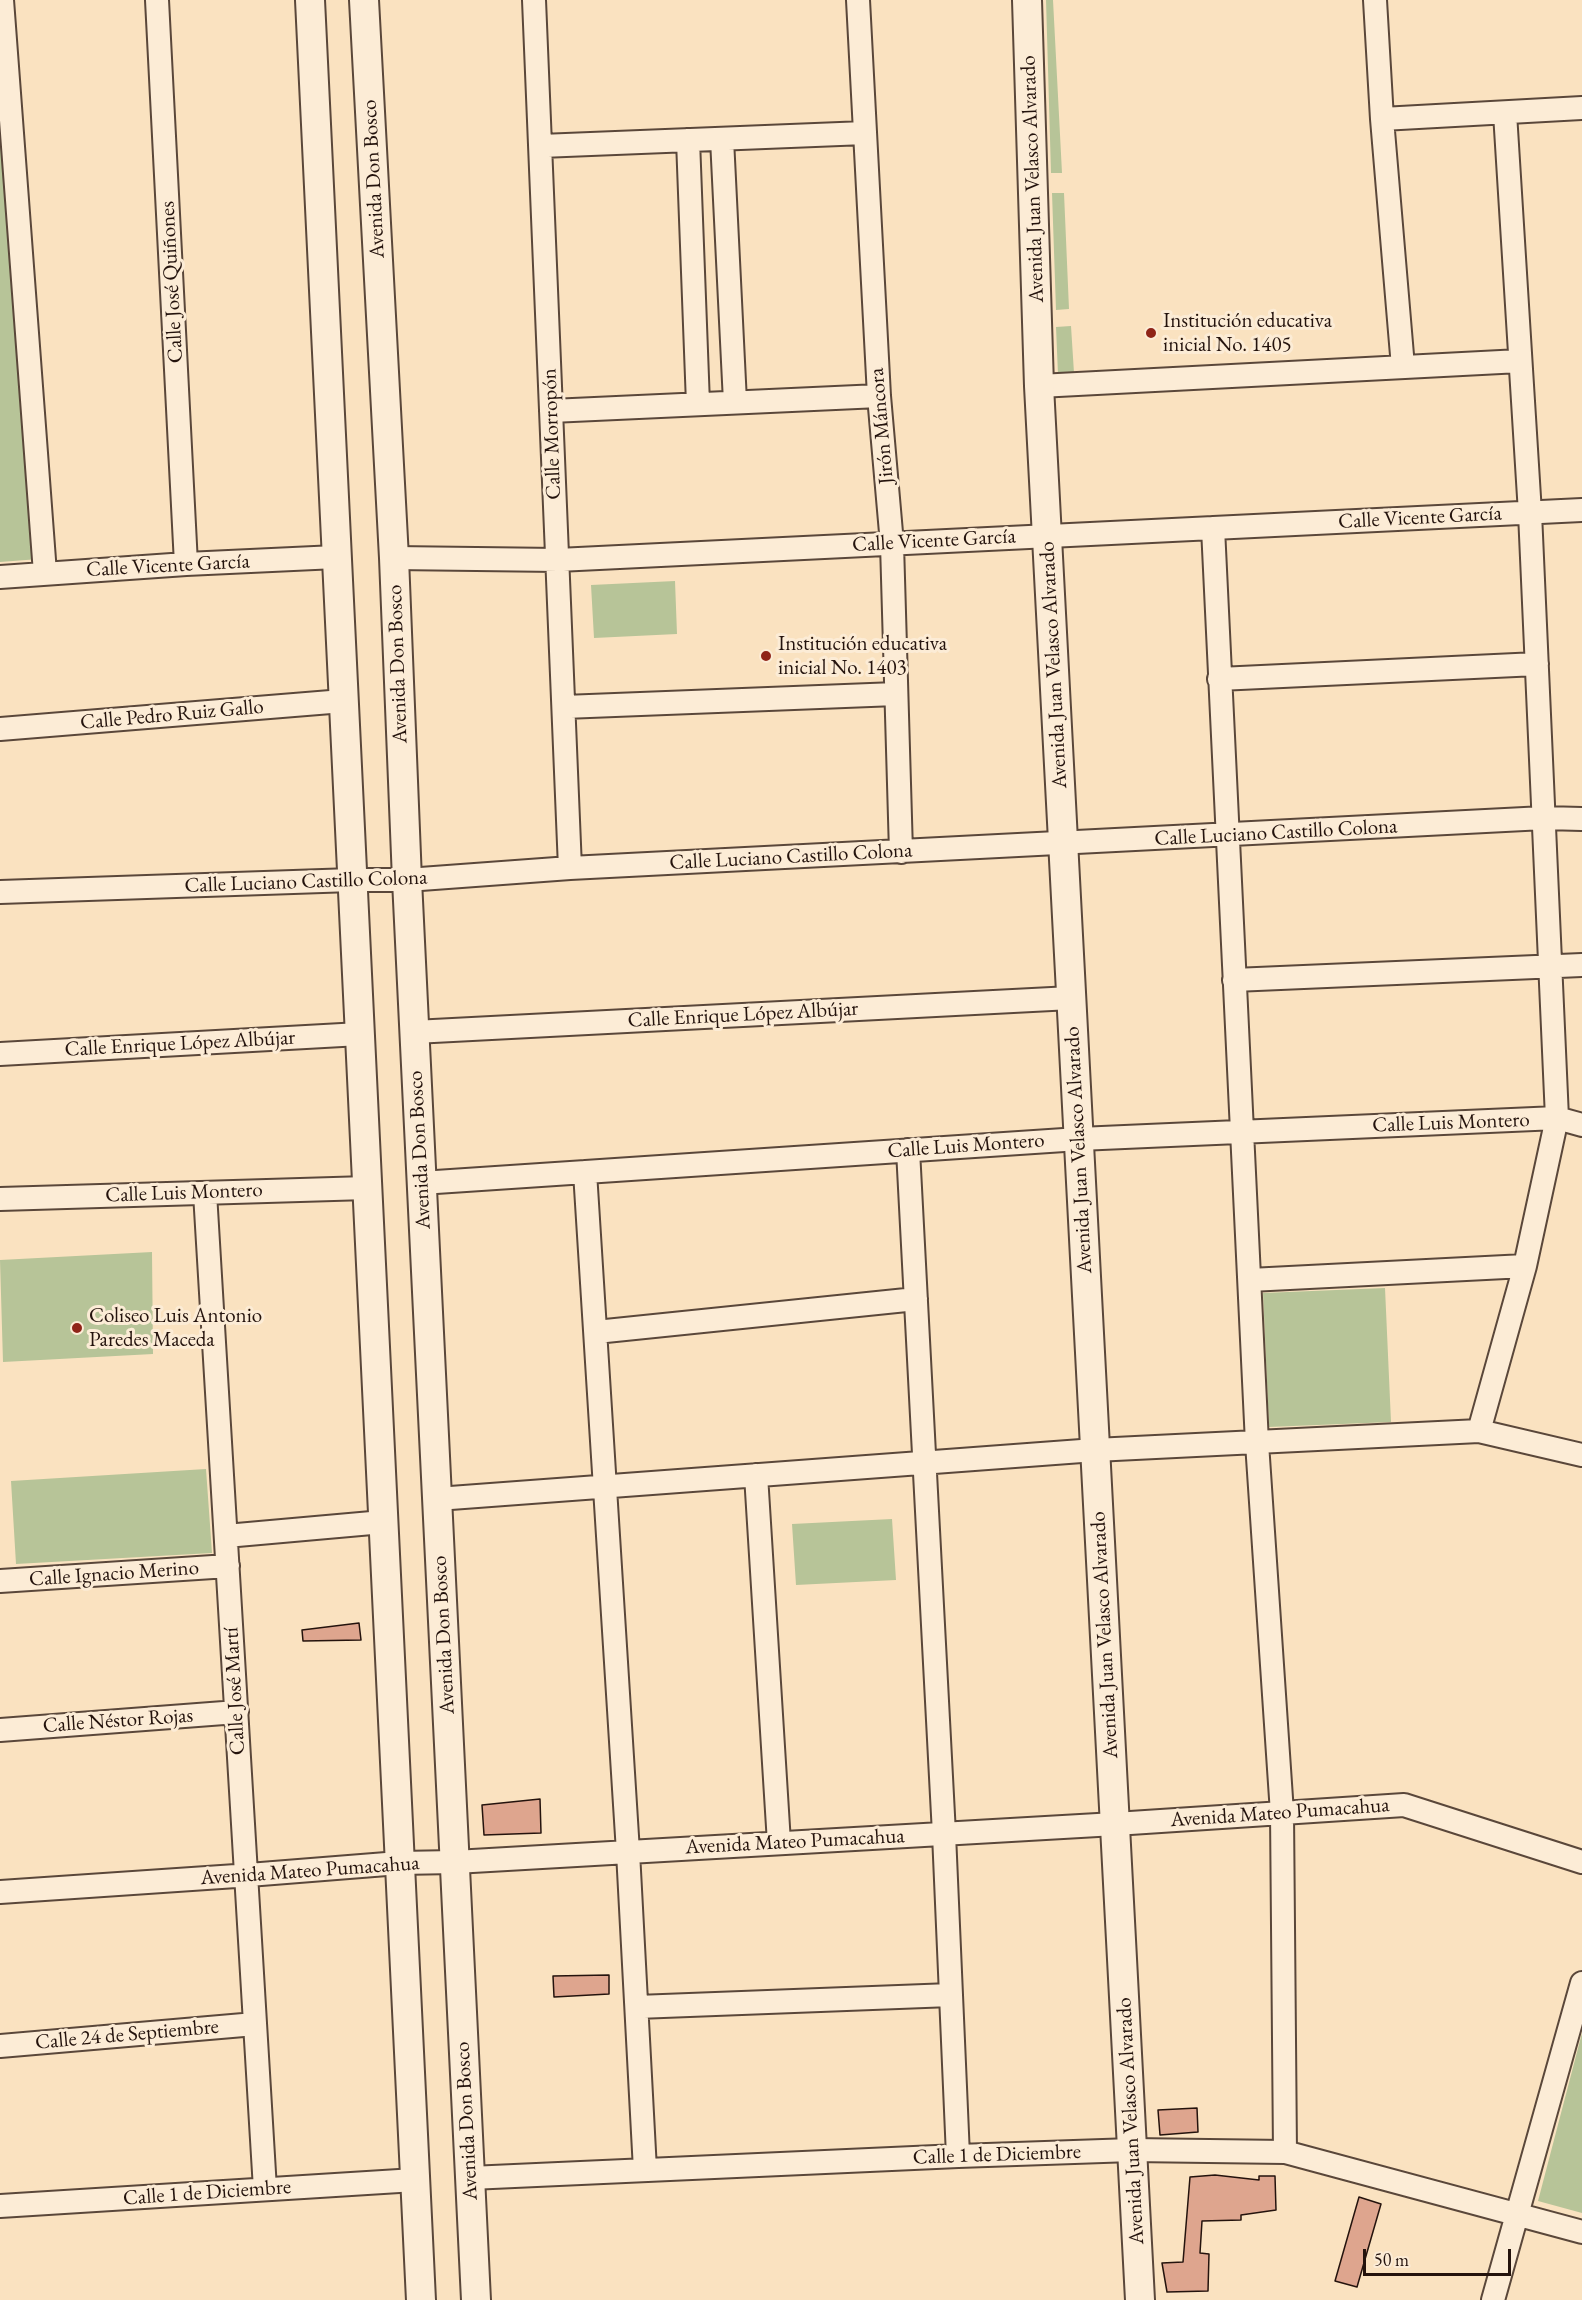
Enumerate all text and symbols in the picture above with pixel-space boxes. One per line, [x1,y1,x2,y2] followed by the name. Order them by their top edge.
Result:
[1016,55,1050,303] street label: Avenida Juan Velasco Alvarado
[357,99,391,259] street label: Avenida Don Bosco
[155,200,189,364] street label: Calle José Quiñones
[1163,308,1332,358] place label: Institución educativa inicial No. 1405
[1144,326,1158,340] marker: Institución educativa inicial No. 1405
[864,367,900,485] street label: Jirón Máncora
[537,368,567,500] street label: Calle Morropón
[1338,501,1502,535] street label: Calle Vicente García
[852,524,1016,558] street label: Calle Vicente García
[1035,541,1073,789] street label: Avenida Juan Velasco Alvarado
[86,549,250,583] street label: Calle Vicente García
[383,584,413,744] street label: Avenida Don Bosco
[778,631,947,681] place label: Institución educativa inicial No. 1403
[759,649,773,663] marker: Institución educativa inicial No. 1403
[79,694,265,736] street label: Calle Pedro Ruiz Gallo
[1154,814,1398,852] street label: Calle Luciano Castillo Colona
[669,838,913,876] street label: Calle Luciano Castillo Colona
[184,865,428,899] street label: Calle Luciano Castillo Colona
[627,996,859,1034] street label: Calle Enrique López Albújar
[64,1025,296,1063] street label: Calle Enrique López Albújar
[1060,1026,1098,1274] street label: Avenida Juan Velasco Alvarado
[403,1070,437,1230] street label: Avenida Don Bosco
[1372,1108,1530,1138] street label: Calle Luis Montero
[887,1128,1045,1164] street label: Calle Luis Montero
[105,1178,263,1208] street label: Calle Luis Montero
[89,1303,262,1353] place label: Coliseo Luis Antonio Paredes Maceda
[70,1321,84,1335] marker: Coliseo Luis Antonio Paredes Maceda
[1086,1511,1124,1759] street label: Avenida Juan Velasco Alvarado
[28,1555,200,1593] street label: Calle Ignacio Merino
[427,1555,461,1715] street label: Avenida Don Bosco
[219,1626,251,1756] street label: Calle José Martí
[42,1703,194,1739] street label: Calle Néstor Rojas
[1170,1793,1390,1833] street label: Avenida Mateo Pumacahua
[685,1824,905,1860] street label: Avenida Mateo Pumacahua
[200,1851,420,1891] street label: Avenida Mateo Pumacahua
[1112,1997,1150,2245] street label: Avenida Juan Velasco Alvarado
[34,2014,220,2056] street label: Calle 24 de Septiembre
[450,2041,484,2201] street label: Avenida Don Bosco
[912,2139,1082,2171] street label: Calle 1 de Diciembre
[122,2175,292,2211] street label: Calle 1 de Diciembre
[1366,2237,1514,2275] scale bar
[1374,2248,1409,2271] text: 50 m

